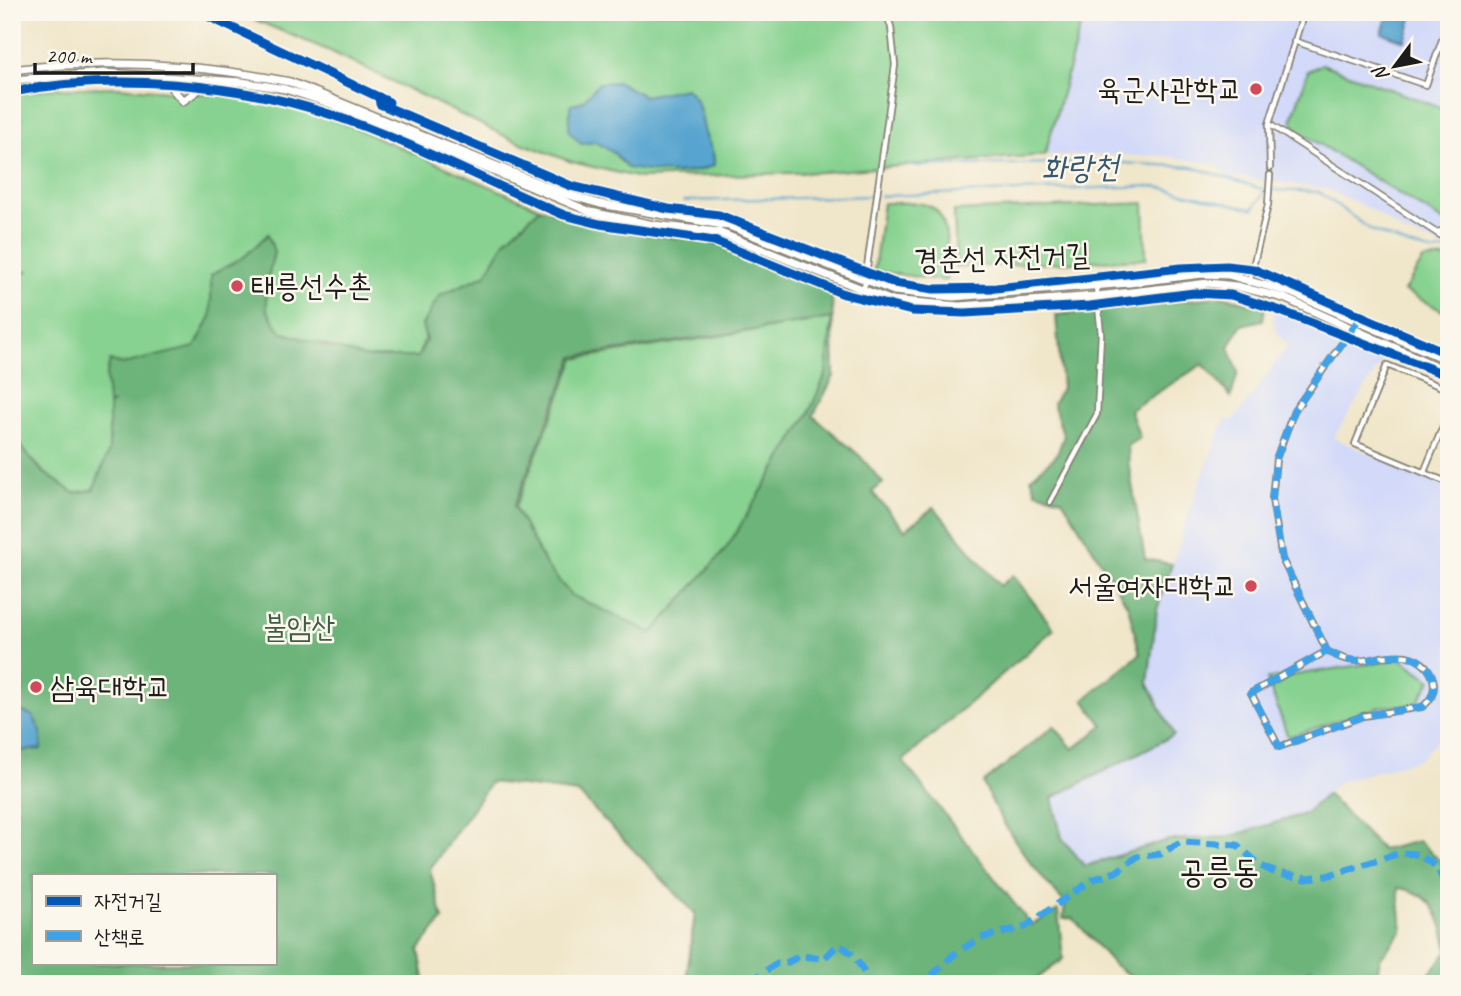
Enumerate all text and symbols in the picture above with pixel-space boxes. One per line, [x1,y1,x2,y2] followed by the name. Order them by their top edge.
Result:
[35,32,192,76] scale bar
[1360,32,1430,102] north arrow
[46,43,93,69] text: 200 m
[1366,60,1395,86] text: N
[1097,70,1242,108] place label: 육군사관학교
[1248,81,1264,97] marker: 육군사관학교
[1041,146,1123,189] water label: 화랑천
[913,235,1091,279] street label: 경춘선 자전거길
[251,267,372,305] place label: 태릉선수촌
[229,278,245,294] marker: 태릉선수촌
[1068,567,1237,605] place label: 서울여자대학교
[1243,578,1259,594] marker: 서울여자대학교
[263,608,335,646] park label: 불암산
[50,668,171,706] place label: 삼육대학교
[28,679,44,695] marker: 삼육대학교
[1179,850,1259,892] district label: 공릉동
[32,874,276,964] legend
[94,888,162,914] text: 자전거길
[94,924,145,950] text: 산책로

